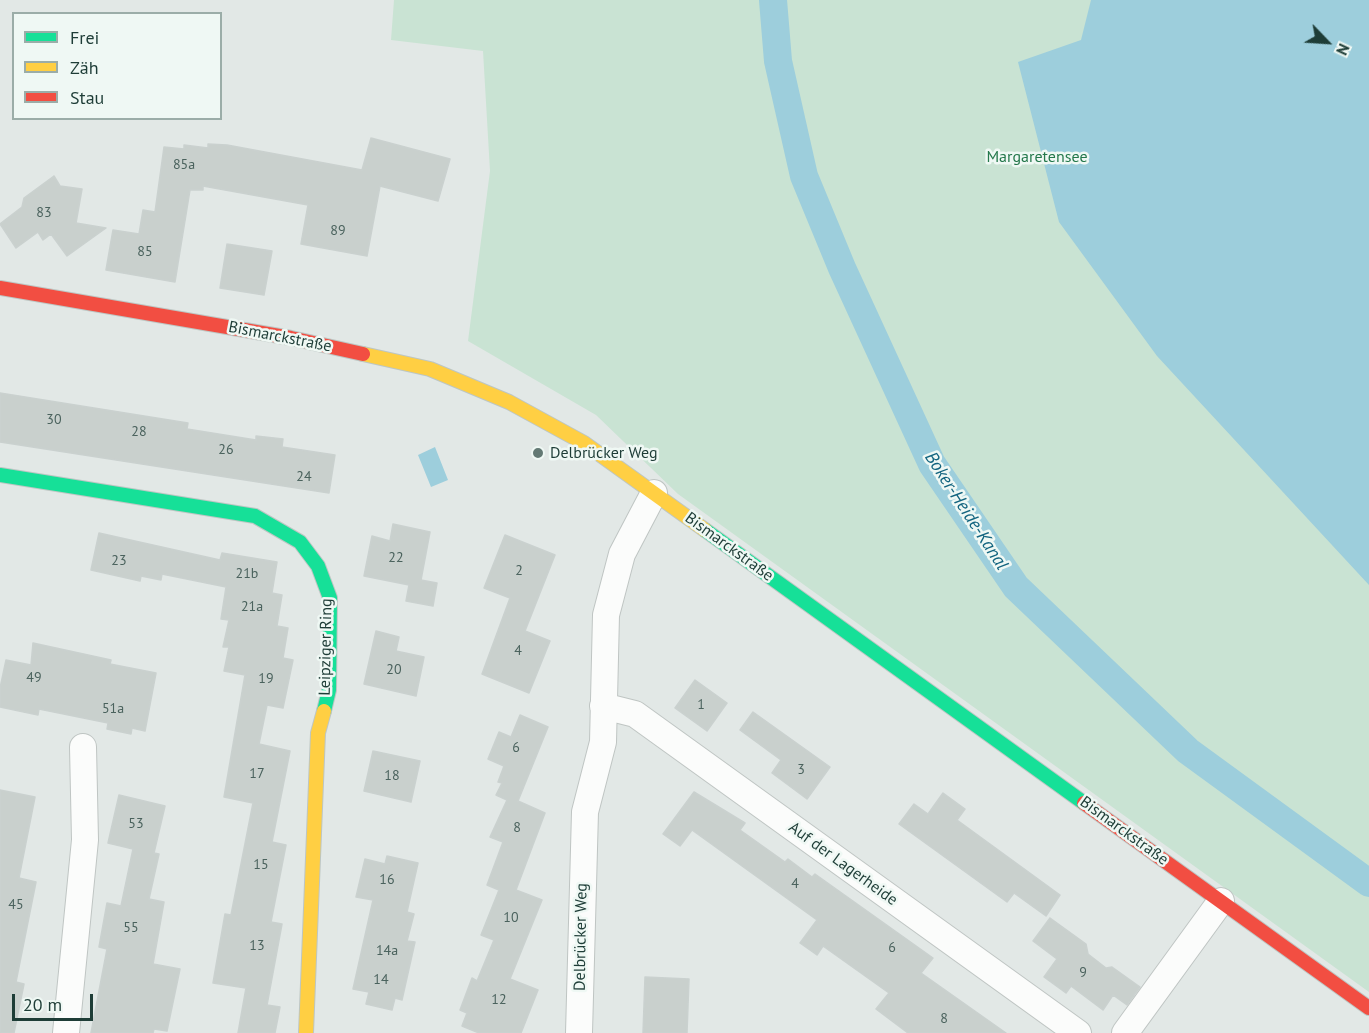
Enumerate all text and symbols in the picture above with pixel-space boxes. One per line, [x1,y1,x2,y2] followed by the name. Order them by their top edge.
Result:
[12,12,222,120] legend
[1297,12,1357,72] north arrow
[70,26,99,49] text: Frei
[1332,41,1355,59] text: N
[70,56,99,79] text: Zäh
[70,86,104,109] text: Stau
[986,147,1088,167] park label: Margaretensee
[173,157,195,173] house number: 85a
[36,205,52,221] house number: 83
[330,223,346,239] house number: 89
[137,244,153,260] house number: 85
[227,318,333,356] street label: Bismarckstraße
[46,412,62,428] house number: 30
[131,424,147,440] house number: 28
[218,442,234,458] house number: 26
[550,443,658,463] place label: Delbrücker Weg
[531,446,545,460] marker: Delbrücker Weg
[920,448,1012,574] water label: Boker-Heide-Kanal
[296,469,312,485] house number: 24
[681,508,777,586] street label: Bismarckstraße
[388,550,404,566] house number: 22
[111,553,127,569] house number: 23
[515,563,523,579] house number: 2
[236,566,258,582] house number: 21b
[316,598,336,696] street label: Leipziger Ring
[241,599,263,615] house number: 21a
[514,643,522,659] house number: 4
[386,662,402,678] house number: 20
[26,670,42,686] house number: 49
[258,671,274,687] house number: 19
[697,697,705,713] house number: 1
[102,701,124,717] house number: 51a
[512,740,520,756] house number: 6
[797,762,805,778] house number: 3
[249,766,265,782] house number: 17
[384,768,400,784] house number: 18
[1076,792,1172,870] street label: Bismarckstraße
[128,816,144,832] house number: 53
[785,818,901,910] street label: Auf der Lagerheide
[513,820,521,836] house number: 8
[253,857,269,873] house number: 15
[379,872,395,888] house number: 16
[791,876,799,892] house number: 4
[570,883,592,991] street label: Delbrücker Weg
[8,897,24,913] house number: 45
[503,910,519,926] house number: 10
[123,920,139,936] house number: 55
[249,938,265,954] house number: 13
[888,940,896,956] house number: 6
[376,943,398,959] house number: 14a
[1079,965,1087,981] house number: 9
[373,972,389,988] house number: 14
[15,982,96,1020] scale bar
[491,992,507,1008] house number: 12
[23,993,62,1016] text: 20 m
[940,1011,948,1027] house number: 8

